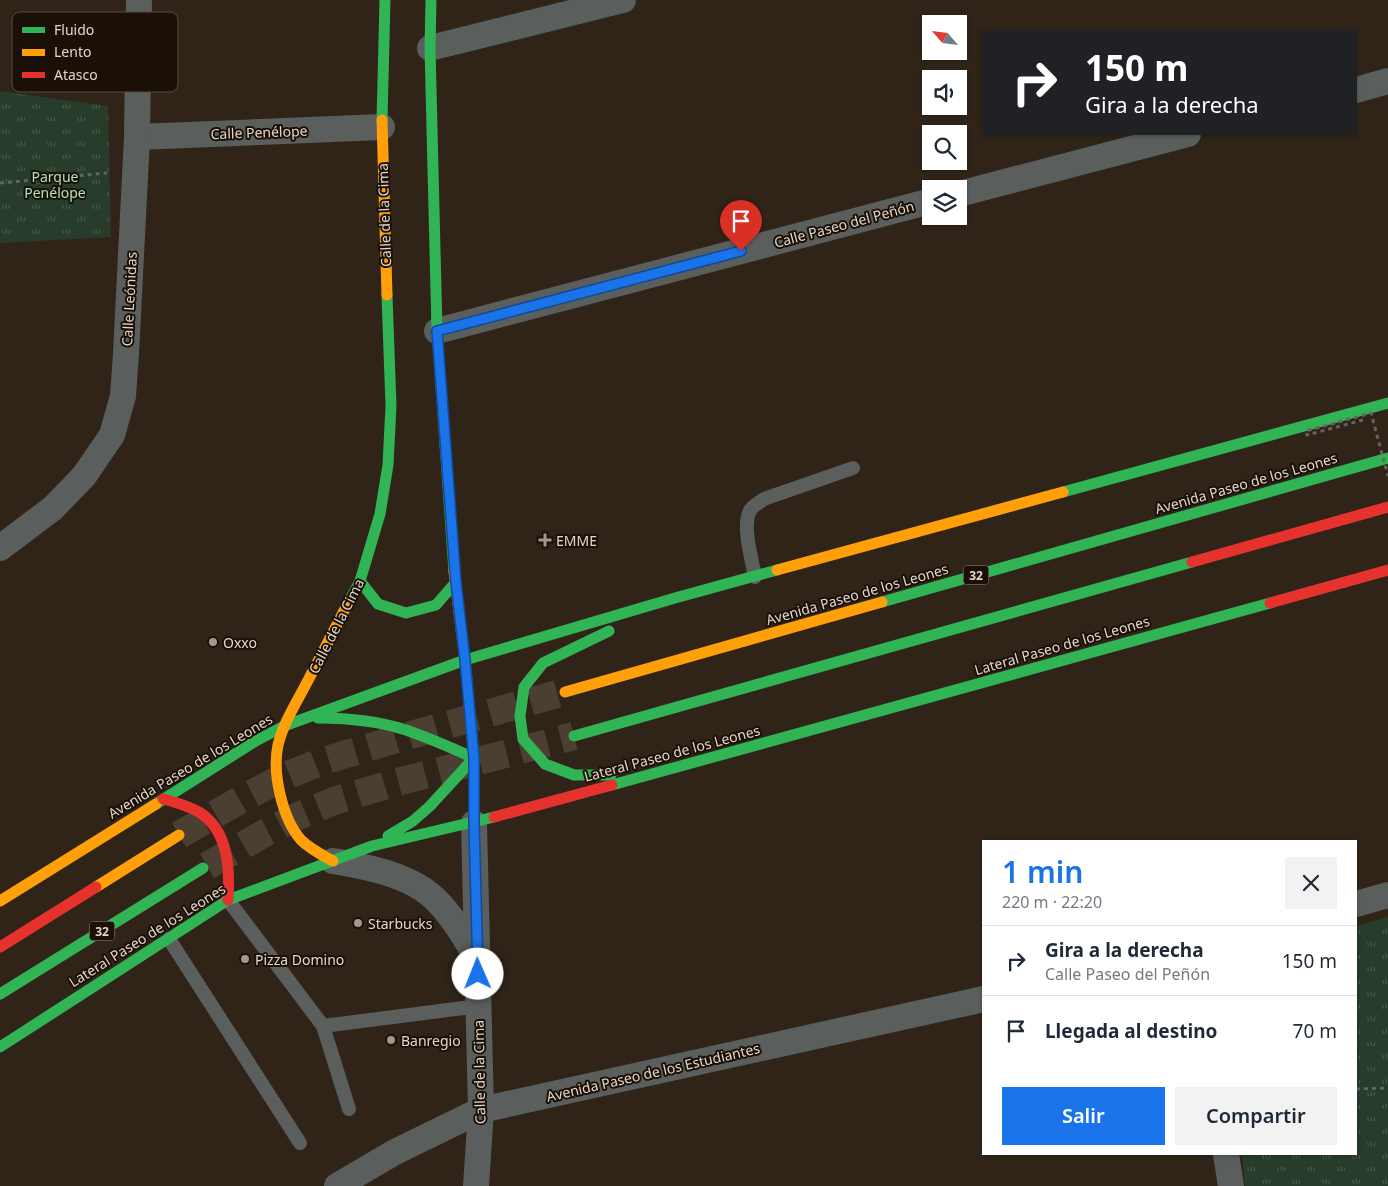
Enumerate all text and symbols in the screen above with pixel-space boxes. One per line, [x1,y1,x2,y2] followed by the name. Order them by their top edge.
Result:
[12,12,178,92] legend
[922,15,968,60] north arrow
[922,15,967,225] map controls
[54,20,94,39] text: Fluido
[54,42,91,61] text: Lento
[1085,44,1188,91] text: 150 m
[1002,50,1067,115] icon: right
[54,65,98,84] text: Atasco
[922,70,967,115] button: sound
[1085,89,1259,119] text: Gira a la derecha
[210,121,308,143] street label: Calle Penélope
[922,125,967,170] button: search
[373,163,395,267] street label: Calle de la Cima
[24,167,86,202] park label: Parque Penélope
[922,180,967,225] button: layers
[772,196,916,252] street label: Calle Paseo del Peñón
[720,200,762,251] pin
[727,207,755,235] icon: arrive
[117,251,141,347] street label: Calle Leónidas
[1153,448,1340,518] street label: Avenida Paseo de los Leones
[556,531,597,550] place label: EMME
[538,533,552,547] marker: EMME
[764,559,951,629] street label: Avenida Paseo de los Leones
[964,566,988,584] road number: 32
[304,575,368,677] street label: Calle de la Cima
[972,611,1152,679] street label: Lateral Paseo de los Leones
[223,633,257,652] place label: Oxxo
[207,636,219,648] marker: Oxxo
[104,709,276,823] street label: Avenida Paseo de los Leones
[582,720,762,786] street label: Lateral Paseo de los Leones
[1002,851,1083,892] text: 1 min
[1285,857,1337,909] button: close
[65,879,229,991] street label: Lateral Paseo de los Leones
[1002,891,1102,913] text: 220 m · 22:20
[368,914,433,933] place label: Starbucks
[352,917,364,929] marker: Starbucks
[90,921,114,940] road number: 32
[1045,937,1204,963] text: Gira a la derecha
[451,947,503,999] position arrow
[1002,947,1030,975] icon: right
[1282,948,1337,974] text: 150 m
[255,950,344,969] place label: Pizza Domino
[239,953,251,965] marker: Pizza Domino
[1045,963,1210,985] text: Calle Paseo del Peñón
[1002,1017,1030,1045] icon: arrive
[1045,1018,1217,1044] text: Llegada al destino
[1293,1018,1337,1044] text: 70 m
[469,1020,489,1124] street label: Calle de la Cima
[401,1031,461,1050] place label: Banregio
[385,1034,397,1046] marker: Banregio
[544,1038,762,1106] street label: Avenida Paseo de los Estudiantes
[1002,1087,1165,1145] button: Salir
[1175,1087,1337,1145] button: Compartir

